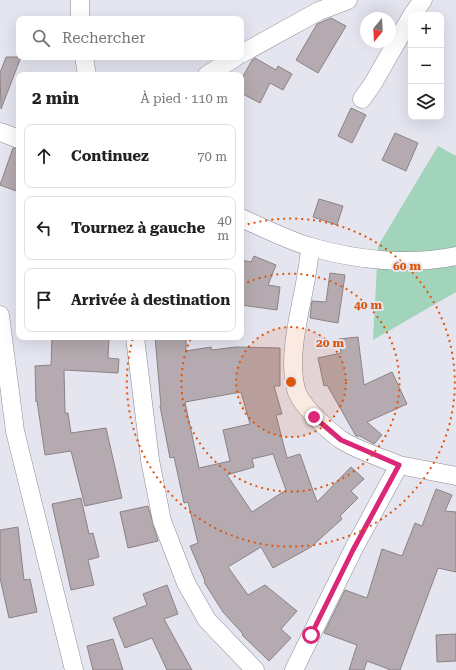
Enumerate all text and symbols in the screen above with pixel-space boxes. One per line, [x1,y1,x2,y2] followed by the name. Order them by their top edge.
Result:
[360,12,396,48] north arrow
[408,12,444,120] map controls
[408,12,444,48] button: +
[16,16,244,60] search box
[30,27,52,49] icon: search
[62,29,145,47] text: Rechercher
[408,48,444,84] button: −
[408,84,444,120] button: layers
[32,88,79,108] text: 2 min
[141,91,228,106] text: À pied · 110 m
[33,145,55,167] icon: ahead
[71,147,149,165] text: Continuez
[197,149,227,164] text: 70 m
[217,213,232,243] text: 40 m
[33,217,55,239] icon: left
[71,219,205,237] text: Tournez à gauche
[393,259,421,273] text: 60 m
[33,289,55,311] icon: arrive
[71,291,230,309] text: Arrivée à destination
[354,298,382,312] text: 40 m
[316,336,344,350] text: 20 m
[284,375,298,389] centre of rings
[305,408,323,426] route end
[302,626,320,644] route start

